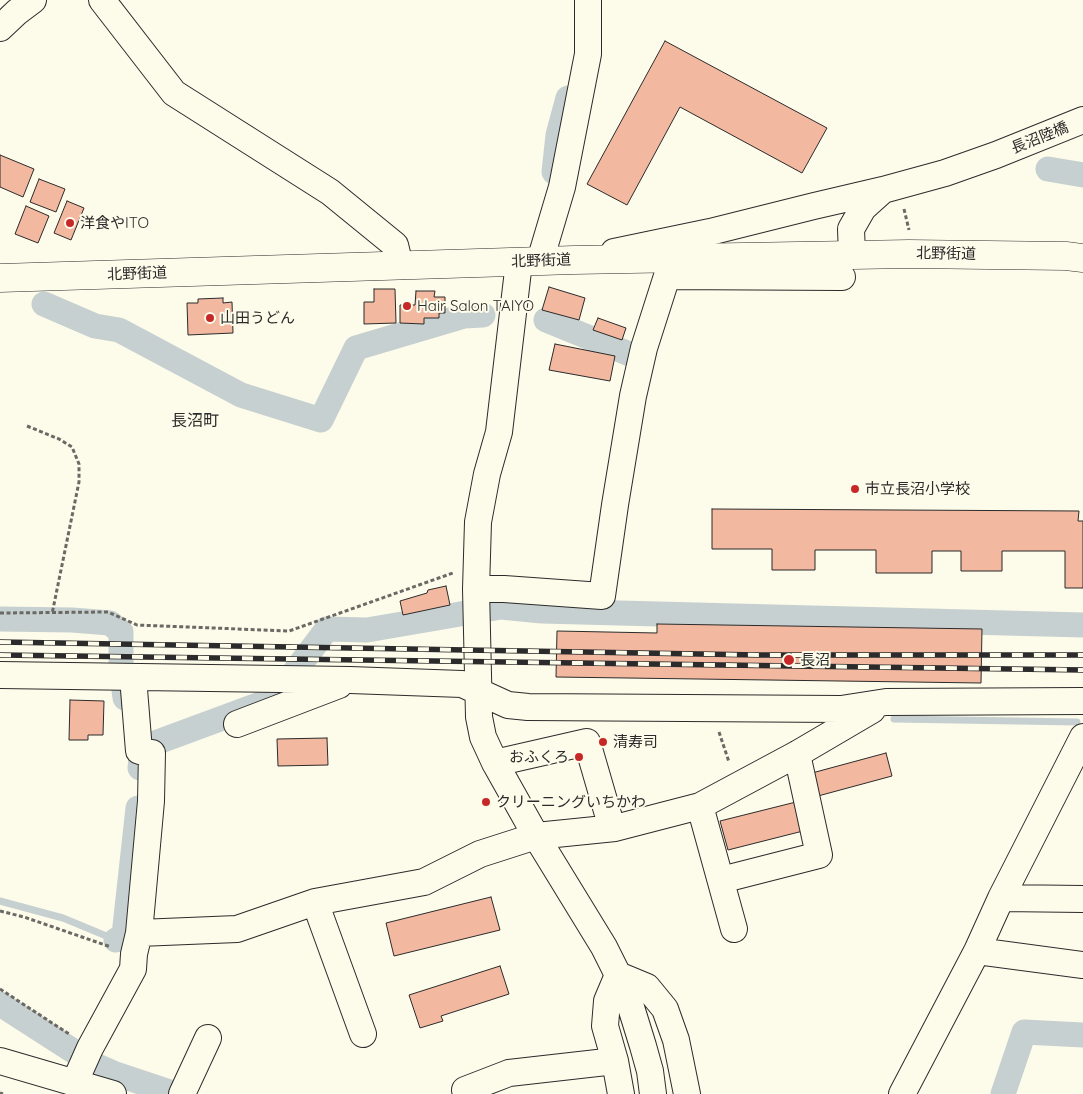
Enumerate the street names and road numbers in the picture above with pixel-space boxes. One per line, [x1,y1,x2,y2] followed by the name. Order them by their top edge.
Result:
[1009,118,1071,158] street label: 長沼陸橋
[916,244,976,264] street label: 北野街道
[511,251,571,271] street label: 北野街道
[107,264,167,284] street label: 北野街道

